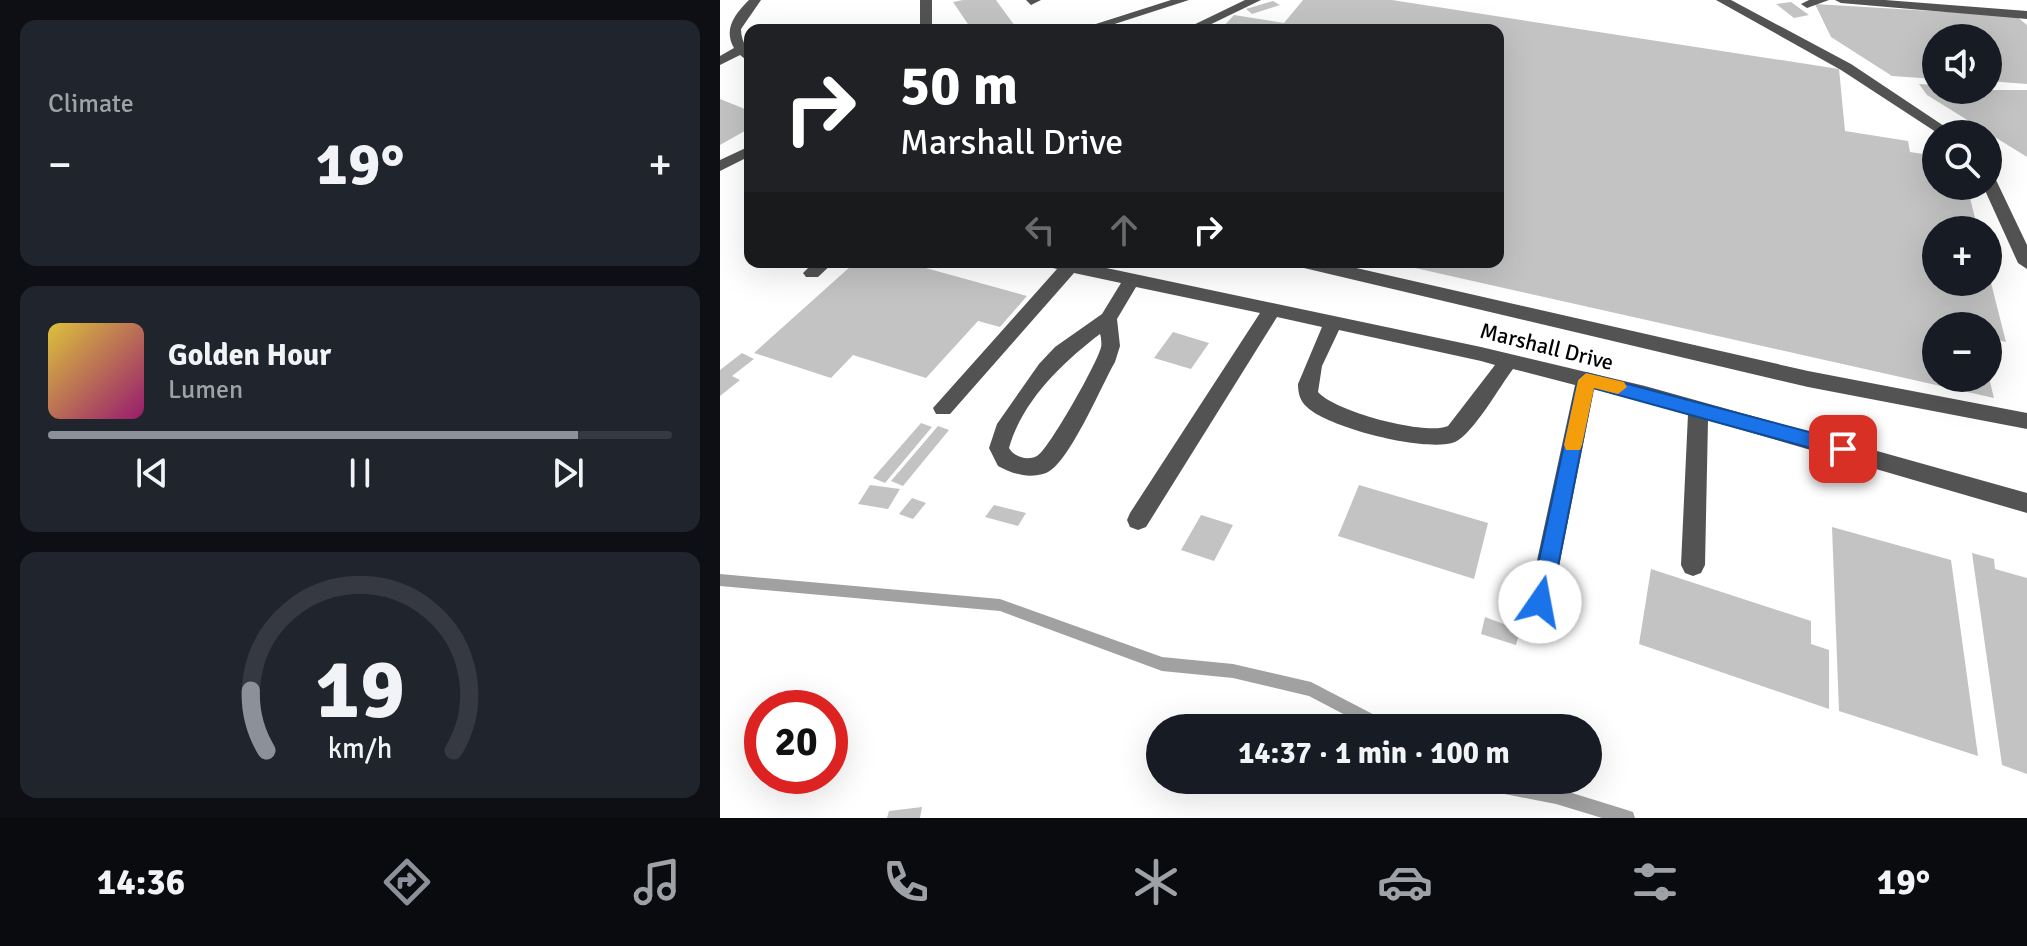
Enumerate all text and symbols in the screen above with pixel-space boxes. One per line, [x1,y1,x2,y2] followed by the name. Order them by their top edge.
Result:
[1922,24,2002,392] map controls
[1922,24,2002,104] button: sound
[900,51,1018,120] text: 50 m
[768,56,872,160] icon: right
[48,88,134,120] text: Climate
[900,120,1123,165] text: Marshall Drive
[1922,120,2002,200] button: search
[316,128,404,202] text: 19°
[48,138,72,192] text: −
[648,138,672,192] text: +
[1018,208,1062,252] icon: left
[1102,208,1146,252] icon: ahead
[1186,208,1230,252] icon: right
[1922,216,2002,296] button: +
[1922,312,2002,392] button: −
[1477,317,1616,376] street label: Marshall Drive
[168,337,331,374] text: Golden Hour
[168,374,243,406] text: Lumen
[1809,415,1877,483] pin
[1821,427,1865,471] icon: arrive
[130,451,174,495] icon: previous
[338,451,382,495] icon: pause
[546,451,590,495] icon: next
[1498,560,1582,644] position arrow
[315,639,405,741] text: 19
[744,690,848,794] speed limit sign: 20
[328,731,392,766] text: km/h
[1238,735,1510,772] text: 14:37 · 1 min · 100 m
[379,854,435,910] icon: directions
[629,854,685,910] icon: music
[878,854,934,910] icon: phone
[1128,854,1184,910] icon: climate
[1377,854,1433,910] icon: car
[1627,854,1683,910] icon: filters
[97,860,185,905] text: 14:36
[1877,860,1930,905] text: 19°

